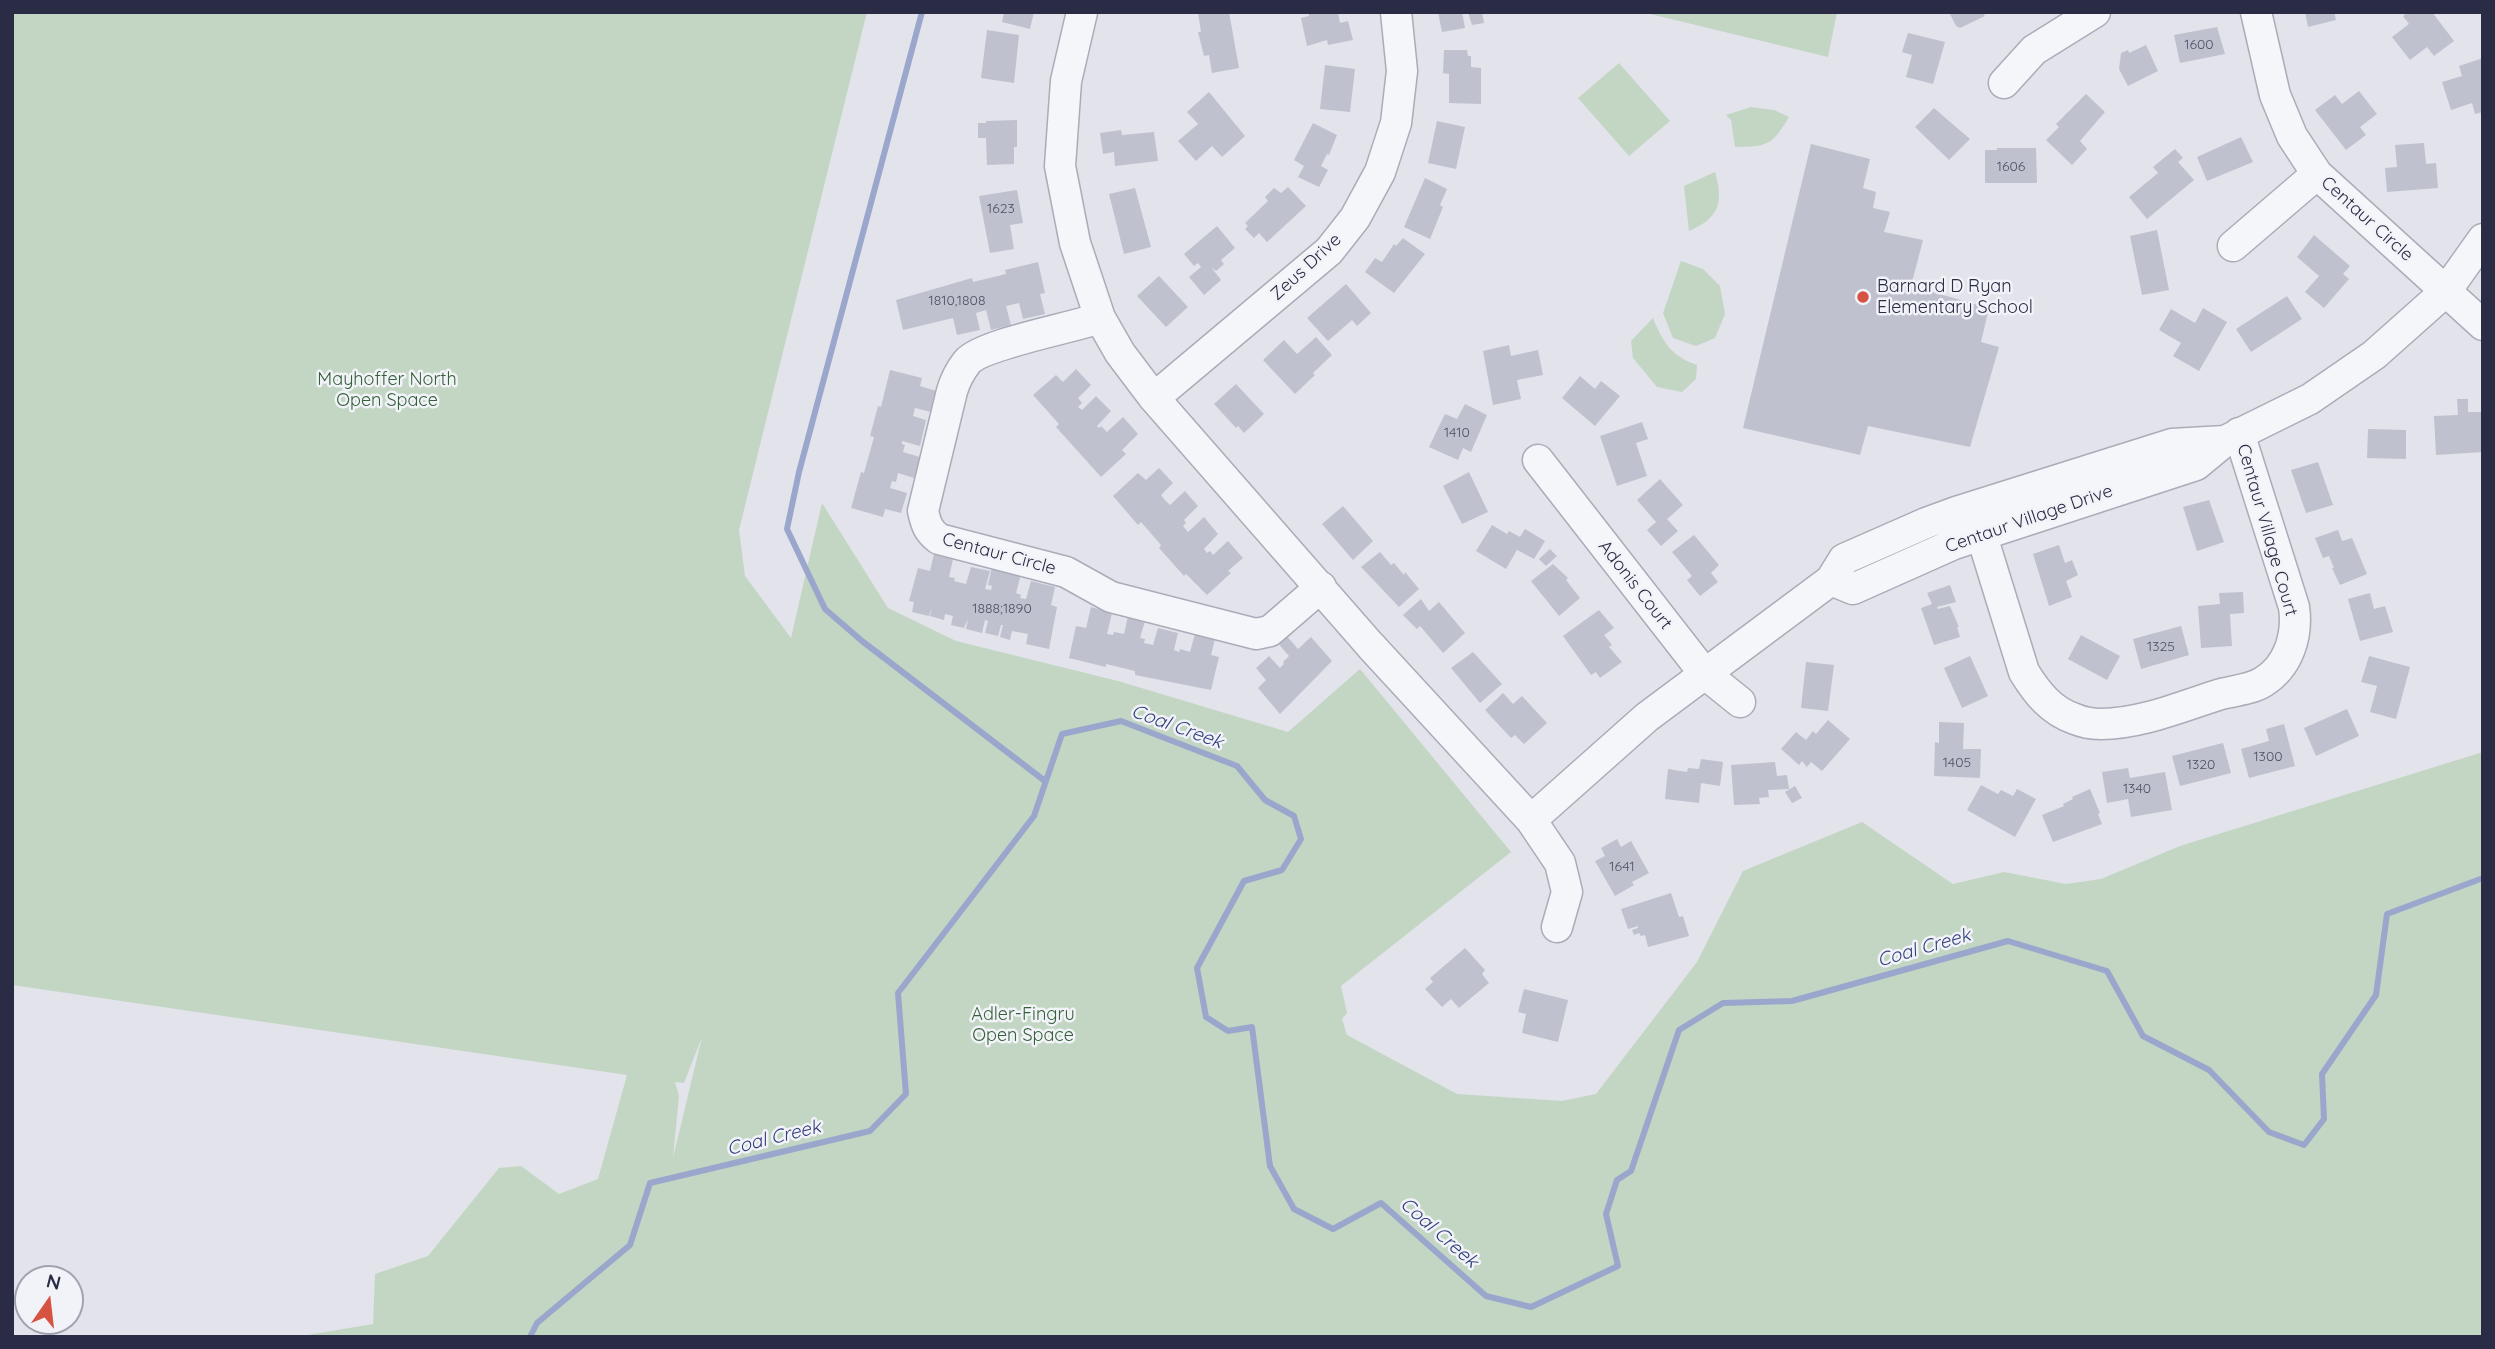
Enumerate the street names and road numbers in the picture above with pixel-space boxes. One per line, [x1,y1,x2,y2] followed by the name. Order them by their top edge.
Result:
[2316,172,2418,266] street label: Centaur Circle
[1266,229,1346,305] street label: Zeus Drive
[2232,441,2302,619] street label: Centaur Village Court
[1942,480,2116,558] street label: Centaur Village Drive
[940,528,1058,580] street label: Centaur Circle
[1594,536,1676,634] street label: Adonis Court

